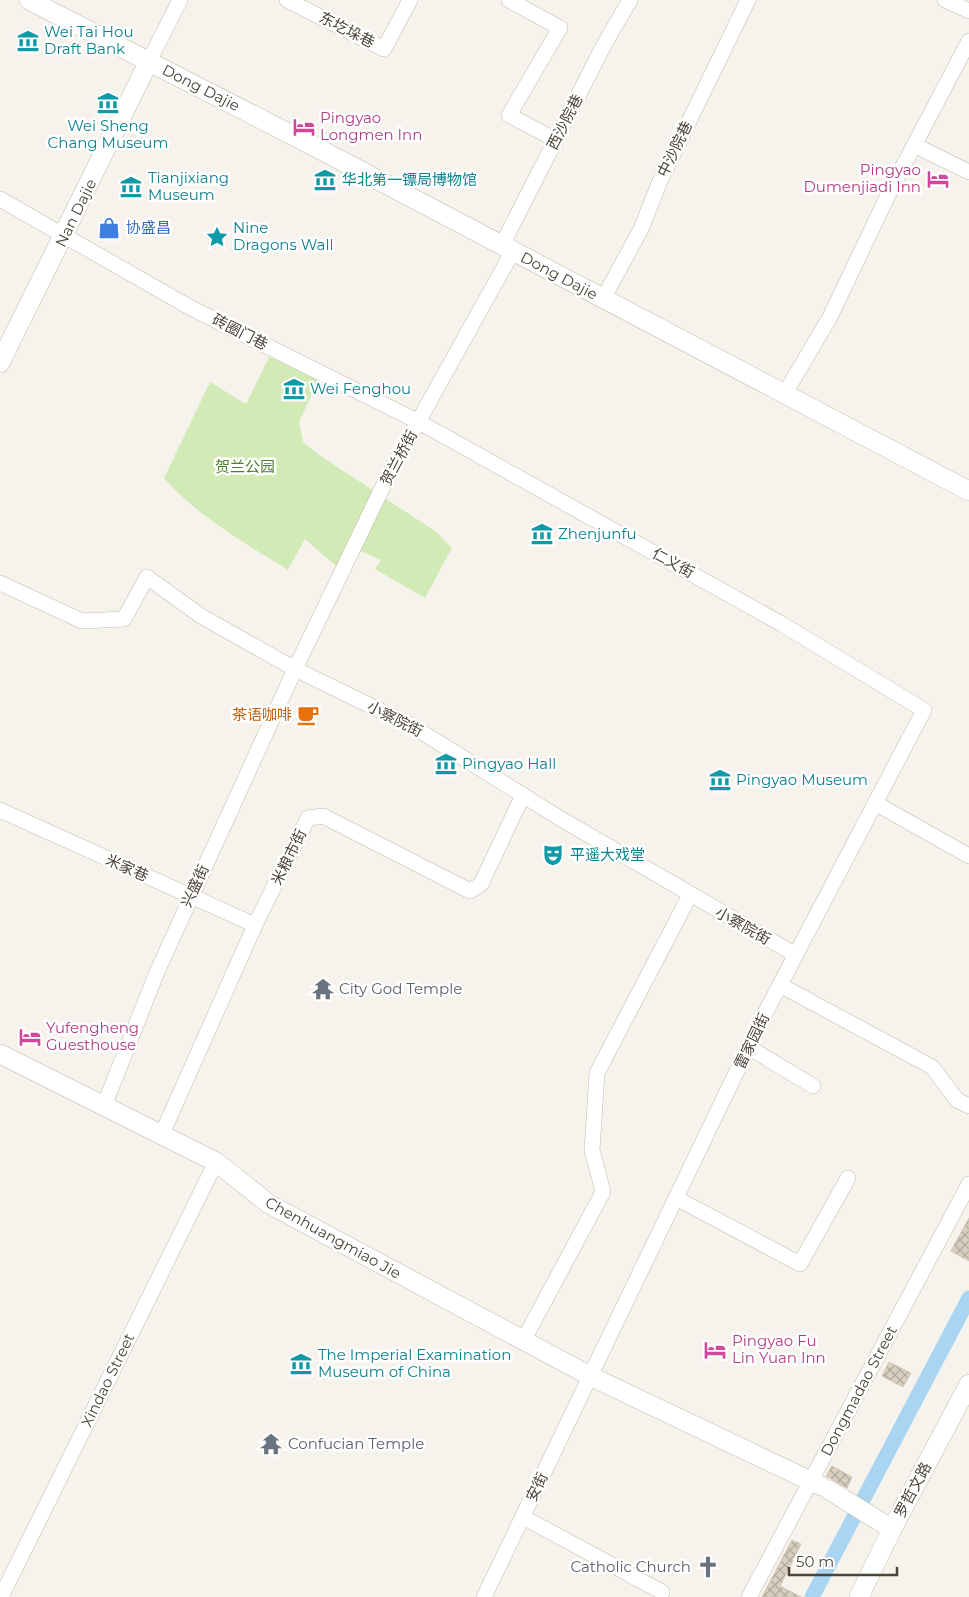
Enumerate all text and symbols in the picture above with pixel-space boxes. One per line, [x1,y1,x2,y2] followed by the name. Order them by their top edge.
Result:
[316,7,378,52] street label: 东圪垛巷
[44,22,134,58] place label: Wei Tai Hou Draft Bank
[15,28,41,54] museum icon: Wei Tai Hou Draft Bank
[159,60,243,115] street label: Dong Dajie
[95,90,121,116] museum icon: Wei Sheng Chang Museum
[542,91,587,153] street label: 西沙院巷
[320,108,422,144] place label: Pingyao Longmen Inn
[291,114,317,140] hotel icon: Pingyao Longmen Inn
[48,116,168,152] place label: Wei Sheng Chang Museum
[653,118,696,180] street label: 中沙院巷
[803,160,921,196] place label: Pingyao Dumenjiadi Inn
[925,166,951,192] hotel icon: Pingyao Dumenjiadi Inn
[312,167,338,193] museum icon: 华北第一镖局博物馆
[148,168,229,204] place label: Tianjixiang Museum
[342,170,477,189] place label: 华北第一镖局博物馆
[118,174,144,200] museum icon: Tianjixiang Museum
[51,176,100,250] street label: Nan Dajie
[96,215,122,241] shop icon: 协盛昌
[126,218,171,237] place label: 协盛昌
[233,218,333,254] place label: Nine Dragons Wall
[204,224,230,250] place icon: Nine Dragons Wall
[517,247,601,304] street label: Dong Dajie
[209,309,271,354] street label: 砖圈门巷
[281,376,307,402] museum icon: Wei Fenghou
[310,379,411,398] place label: Wei Fenghou
[376,427,421,489] street label: 贺兰桥街
[215,457,275,476] park label: 贺兰公园
[529,521,555,547] museum icon: Zhenjunfu
[558,524,637,543] place label: Zhenjunfu
[649,543,698,582] street label: 仁义街
[364,696,426,741] street label: 小察院街
[295,702,321,728] cafe icon: 茶语咖啡
[232,705,292,724] place label: 茶语咖啡
[433,751,459,777] museum icon: Pingyao Hall
[462,754,556,773] place label: Pingyao Hall
[707,767,733,793] museum icon: Pingyao Museum
[736,770,868,789] place label: Pingyao Museum
[267,826,310,888] street label: 米粮市街
[540,842,566,868] theatre icon: 平遥大戏堂
[570,845,645,864] place label: 平遥大戏堂
[103,850,152,885] street label: 米家巷
[176,861,213,910] street label: 兴盛街
[712,903,774,948] street label: 小察院街
[310,976,336,1002] temple icon: City God Temple
[339,979,462,998] place label: City God Temple
[730,1010,773,1072] street label: 雷家园街
[46,1018,139,1054] place label: Yufengheng Guesthouse
[17,1024,43,1050] hotel icon: Yufengheng Guesthouse
[262,1192,404,1283] street label: Chenhuangmiao Jie
[816,1322,901,1459] street label: Dongmadao Street
[77,1330,138,1430] street label: Xindao Street
[732,1331,826,1367] place label: Pingyao Fu Lin Yuan Inn
[702,1337,728,1363] hotel icon: Pingyao Fu Lin Yuan Inn
[318,1345,511,1381] place label: The Imperial Examination Museum of China
[288,1351,314,1377] museum icon: The Imperial Examination Museum of China
[258,1431,284,1457] temple icon: Confucian Temple
[288,1434,424,1453] place label: Confucian Temple
[890,1459,935,1521] street label: 罗哲文路
[521,1469,552,1504] street label: 安街
[789,1544,896,1576] scale bar
[796,1552,834,1571] text: 50 m
[695,1554,721,1580] church icon: Catholic Church
[570,1557,691,1576] place label: Catholic Church

